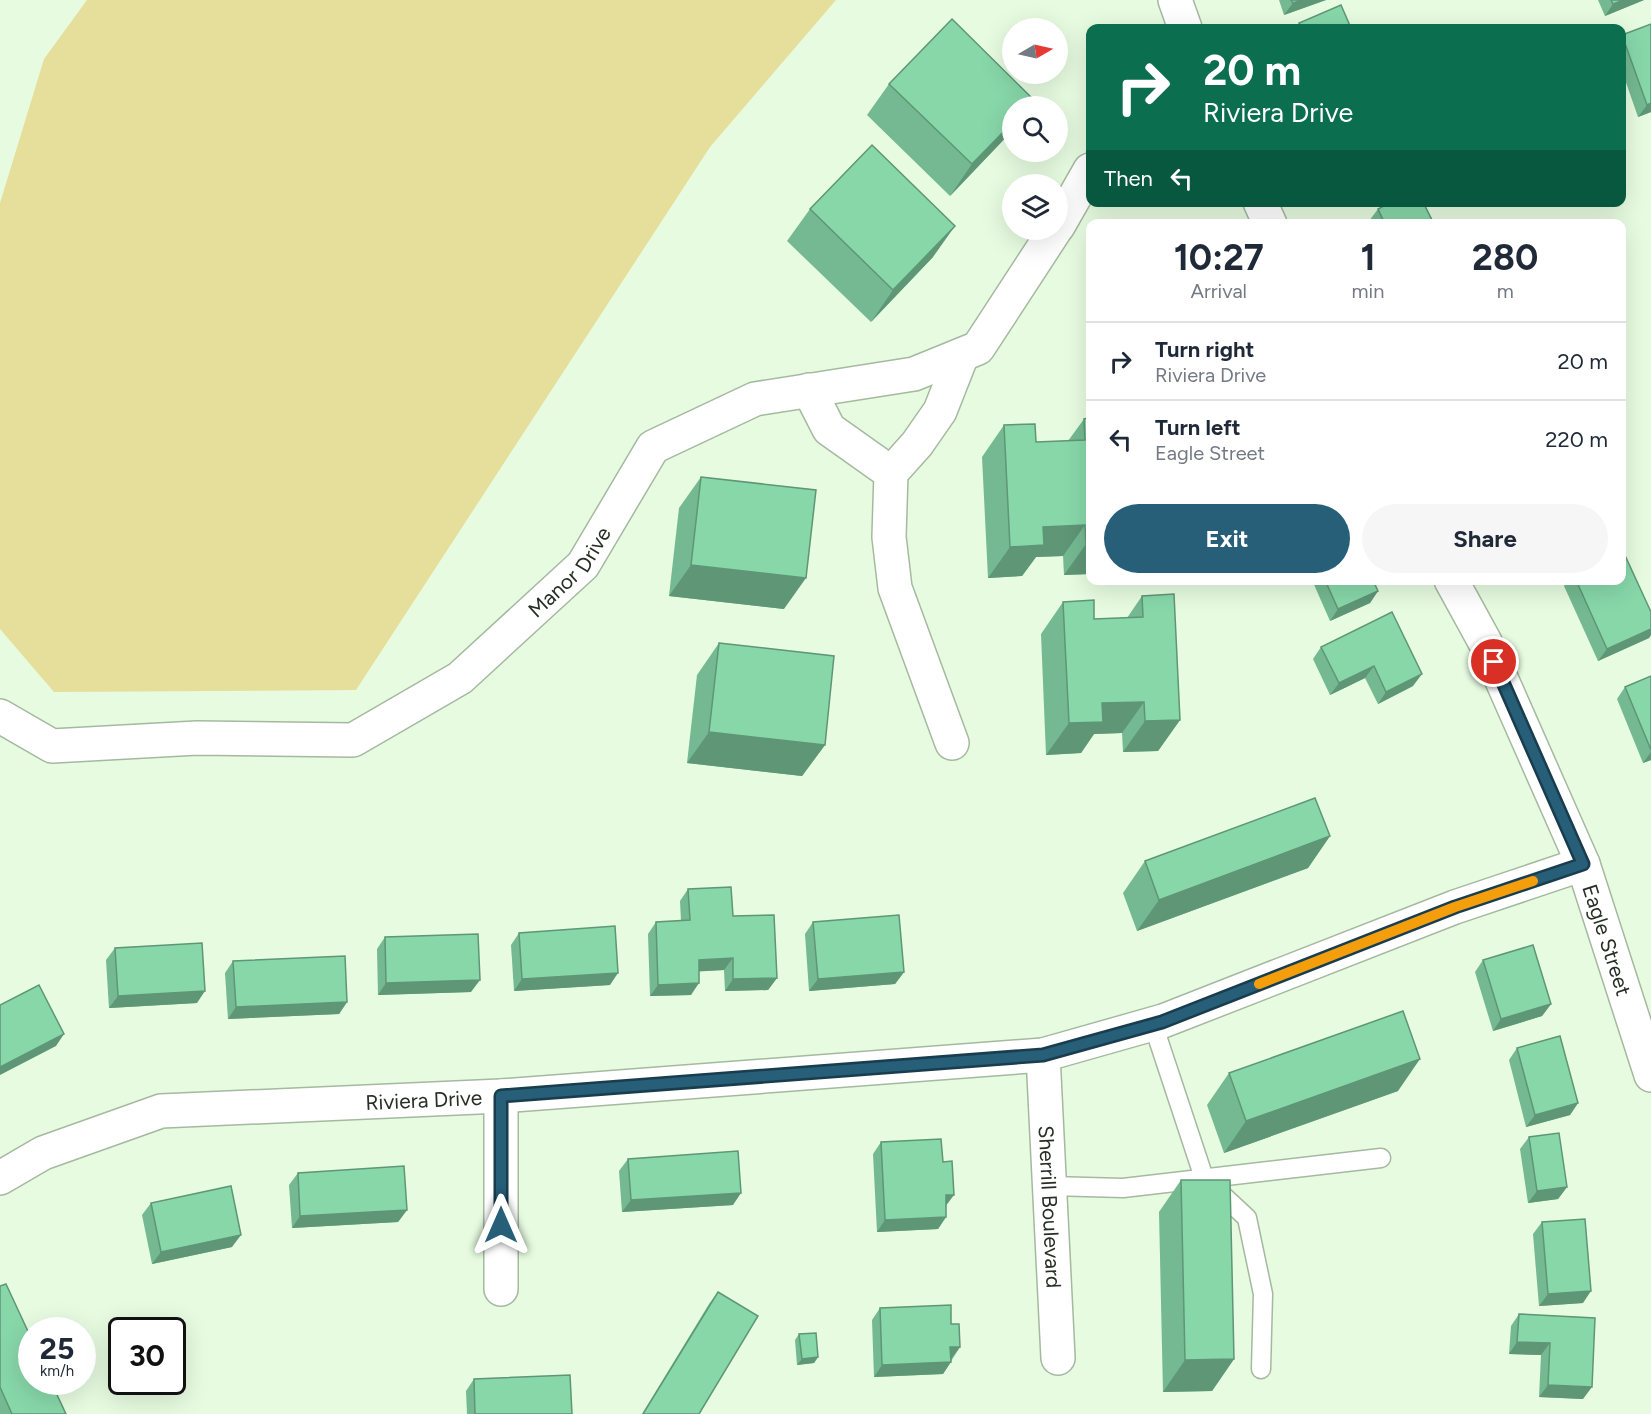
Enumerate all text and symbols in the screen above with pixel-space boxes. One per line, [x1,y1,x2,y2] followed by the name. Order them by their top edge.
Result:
[1002,18,1068,84] north arrow
[1002,18,1068,240] map controls
[1203,45,1301,96] text: 20 m
[1104,48,1182,126] icon: right
[1002,96,1068,162] button: search
[1203,96,1353,129] text: Riviera Drive
[1165,162,1198,195] icon: left
[1104,165,1153,192] text: Then
[1002,174,1068,240] button: layers
[1174,236,1264,279] text: 10:27
[1360,236,1376,279] text: 1
[1472,236,1538,279] text: 280
[1191,279,1247,303] text: Arrival
[1352,279,1384,303] text: min
[1497,279,1514,303] text: m
[1155,336,1254,363] text: Turn right
[1104,345,1137,378] icon: right
[1557,348,1608,375] text: 20 m
[1155,363,1266,387] text: Riviera Drive
[1155,414,1241,441] text: Turn left
[1104,423,1137,456] icon: left
[1545,426,1608,453] text: 220 m
[1155,441,1265,465] text: Eagle Street
[1104,504,1350,573] button: Exit
[1362,504,1608,573] button: Share
[523,522,616,622] street label: Manor Drive
[1468,636,1519,687] pin
[1477,645,1510,678] icon: arrive
[1578,881,1637,999] street label: Eagle Street
[365,1084,483,1114] street label: Riviera Drive
[1034,1125,1067,1289] street label: Sherrill Boulevard
[469,1193,533,1257] position arrow
[108,1317,186,1395] speed limit sign: 30
[40,1330,74,1367] text: 25
[40,1362,74,1380] text: km/h

